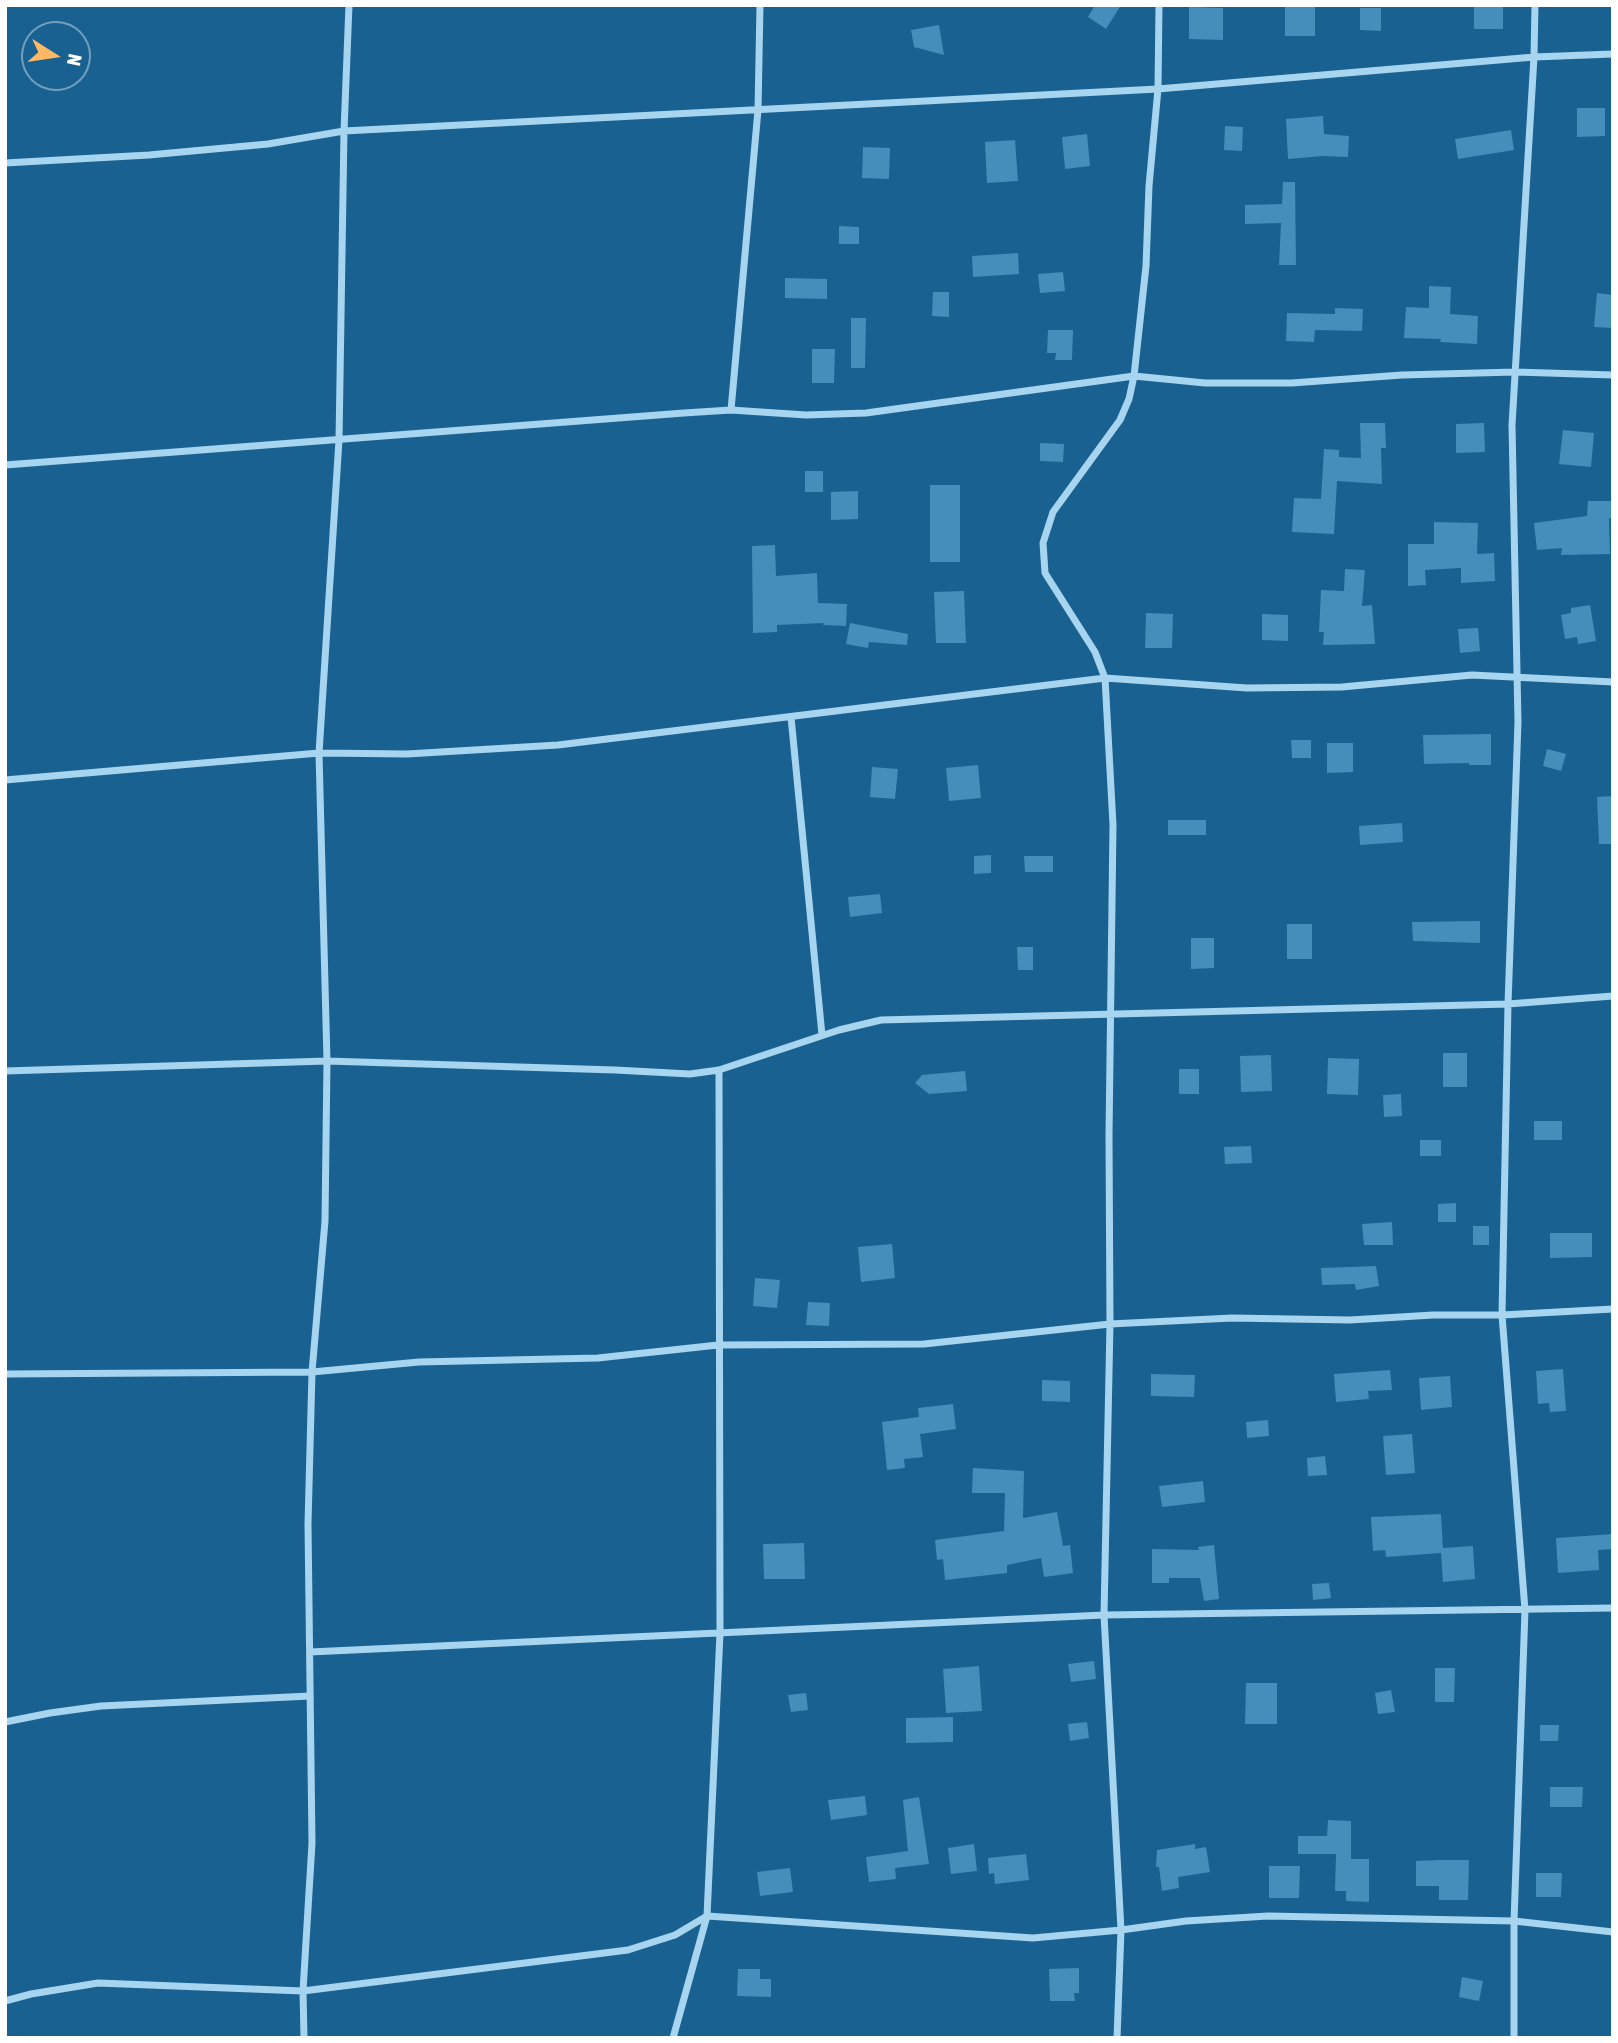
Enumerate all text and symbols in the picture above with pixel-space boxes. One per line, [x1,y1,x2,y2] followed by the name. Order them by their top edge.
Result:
[21,21,91,91] north arrow
[63,52,87,68] text: N

